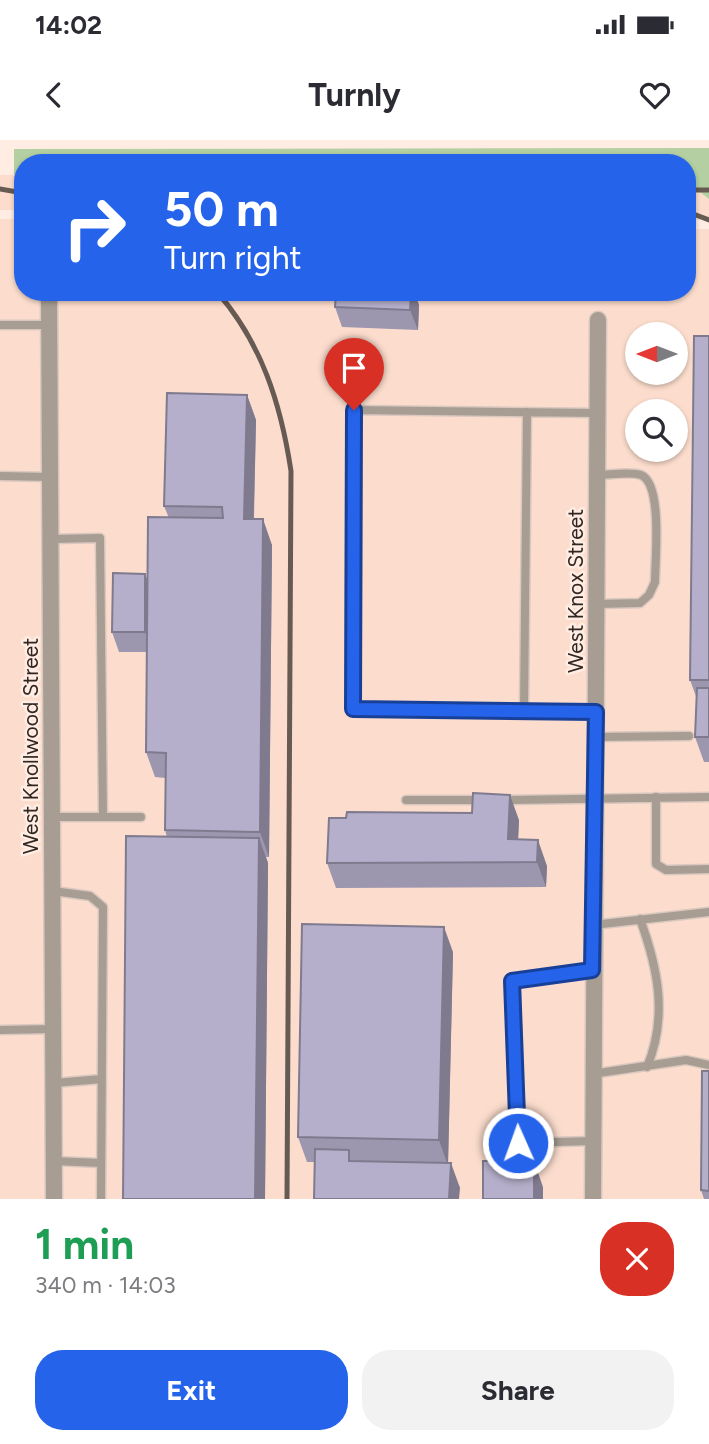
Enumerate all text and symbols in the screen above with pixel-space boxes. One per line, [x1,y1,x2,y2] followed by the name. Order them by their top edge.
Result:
[35,9,102,41] text: 14:02
[35,76,73,114] icon: back
[308,76,401,114] text: Turnly
[636,76,674,114] icon: heart
[164,179,279,238] text: 50 m
[49,182,140,273] icon: right
[164,239,302,277] text: Turn right
[625,322,688,385] north arrow
[625,322,688,462] map controls
[324,338,384,410] pin
[335,349,373,387] icon: arrive
[625,399,688,462] button: search
[563,509,588,673] street label: West Knox Street
[18,638,43,854] street label: West Knollwood Street
[481,1106,555,1180] position arrow
[35,1219,134,1270] text: 1 min
[600,1222,674,1296] button: close
[35,1271,176,1299] text: 340 m · 14:03
[35,1350,348,1430] button: Exit
[362,1350,674,1430] button: Share

